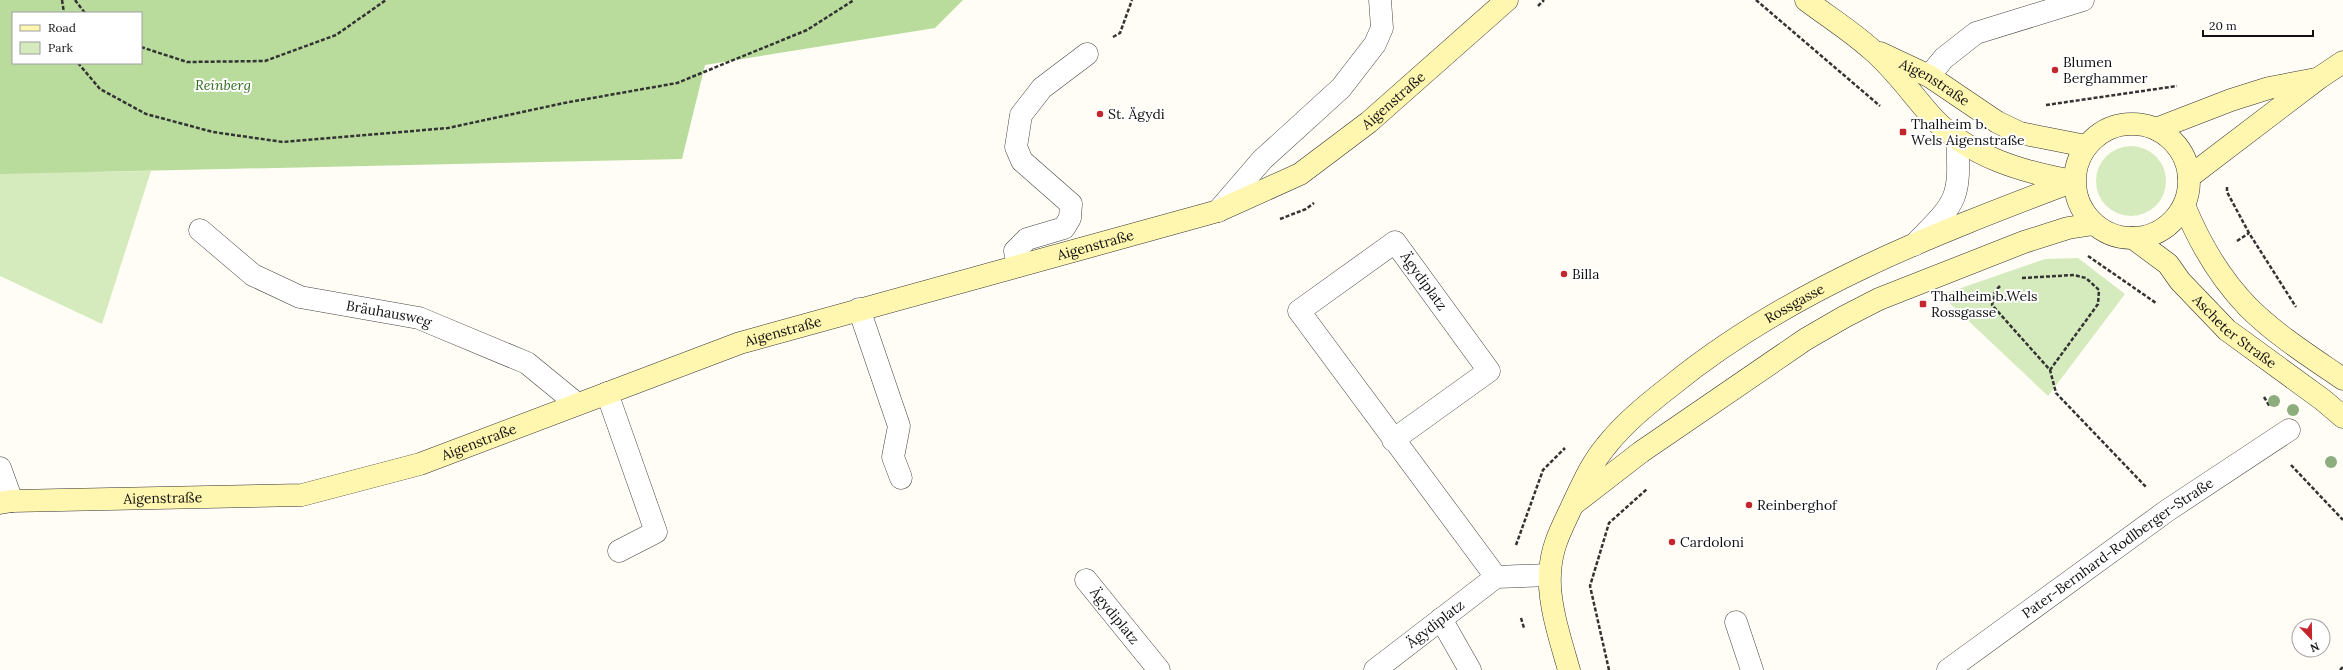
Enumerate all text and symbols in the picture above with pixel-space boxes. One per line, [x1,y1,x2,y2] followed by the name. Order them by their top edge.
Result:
[12,12,142,64] legend
[2203,12,2313,38] scale bar
[2209,18,2237,33] text: 20 m
[48,20,76,35] text: Road
[48,40,74,55] text: Park
[2063,53,2148,87] place label: Blumen Berghammer
[1896,54,1974,110] street label: Aigenstraße
[2050,65,2060,75] marker: Blumen Berghammer
[1357,67,1429,134] street label: Aigenstraße
[195,76,251,94] park label: Reinberg
[1108,105,1165,123] place label: St. Ägydi
[1095,109,1105,119] marker: St. Ägydi
[1911,115,2025,149] place label: Thalheim b. Wels Aigenstraße
[1898,127,1908,137] marker: Thalheim b. Wels Aigenstraße
[1054,226,1136,264] street label: Aigenstraße
[1396,247,1451,314] street label: Ägydiplatz
[1572,265,1599,283] place label: Billa
[1559,269,1569,279] marker: Billa
[1761,279,1828,327] street label: Rossgasse
[1931,287,2037,321] place label: Thalheim b.Wels Rossgasse
[2188,290,2280,372] street label: Ascheter Straße
[345,296,435,331] street label: Bräuhausweg
[1918,299,1928,309] marker: Thalheim b.Wels Rossgasse
[742,312,824,351] street label: Aigenstraße
[438,419,519,464] street label: Aigenstraße
[2018,473,2217,622] street label: Pater-Bernhard-Rodlberger-Straße
[122,488,203,508] street label: Aigenstraße
[1757,496,1838,514] place label: Reinberghof
[1744,500,1754,510] marker: Reinberghof
[1680,533,1744,551] place label: Cardoloni
[1667,537,1677,547] marker: Cardoloni
[1086,583,1143,648] street label: Ägydiplatz
[1402,596,1468,652] street label: Ägydiplatz
[2291,618,2331,658] north arrow
[2308,639,2321,656] text: N

